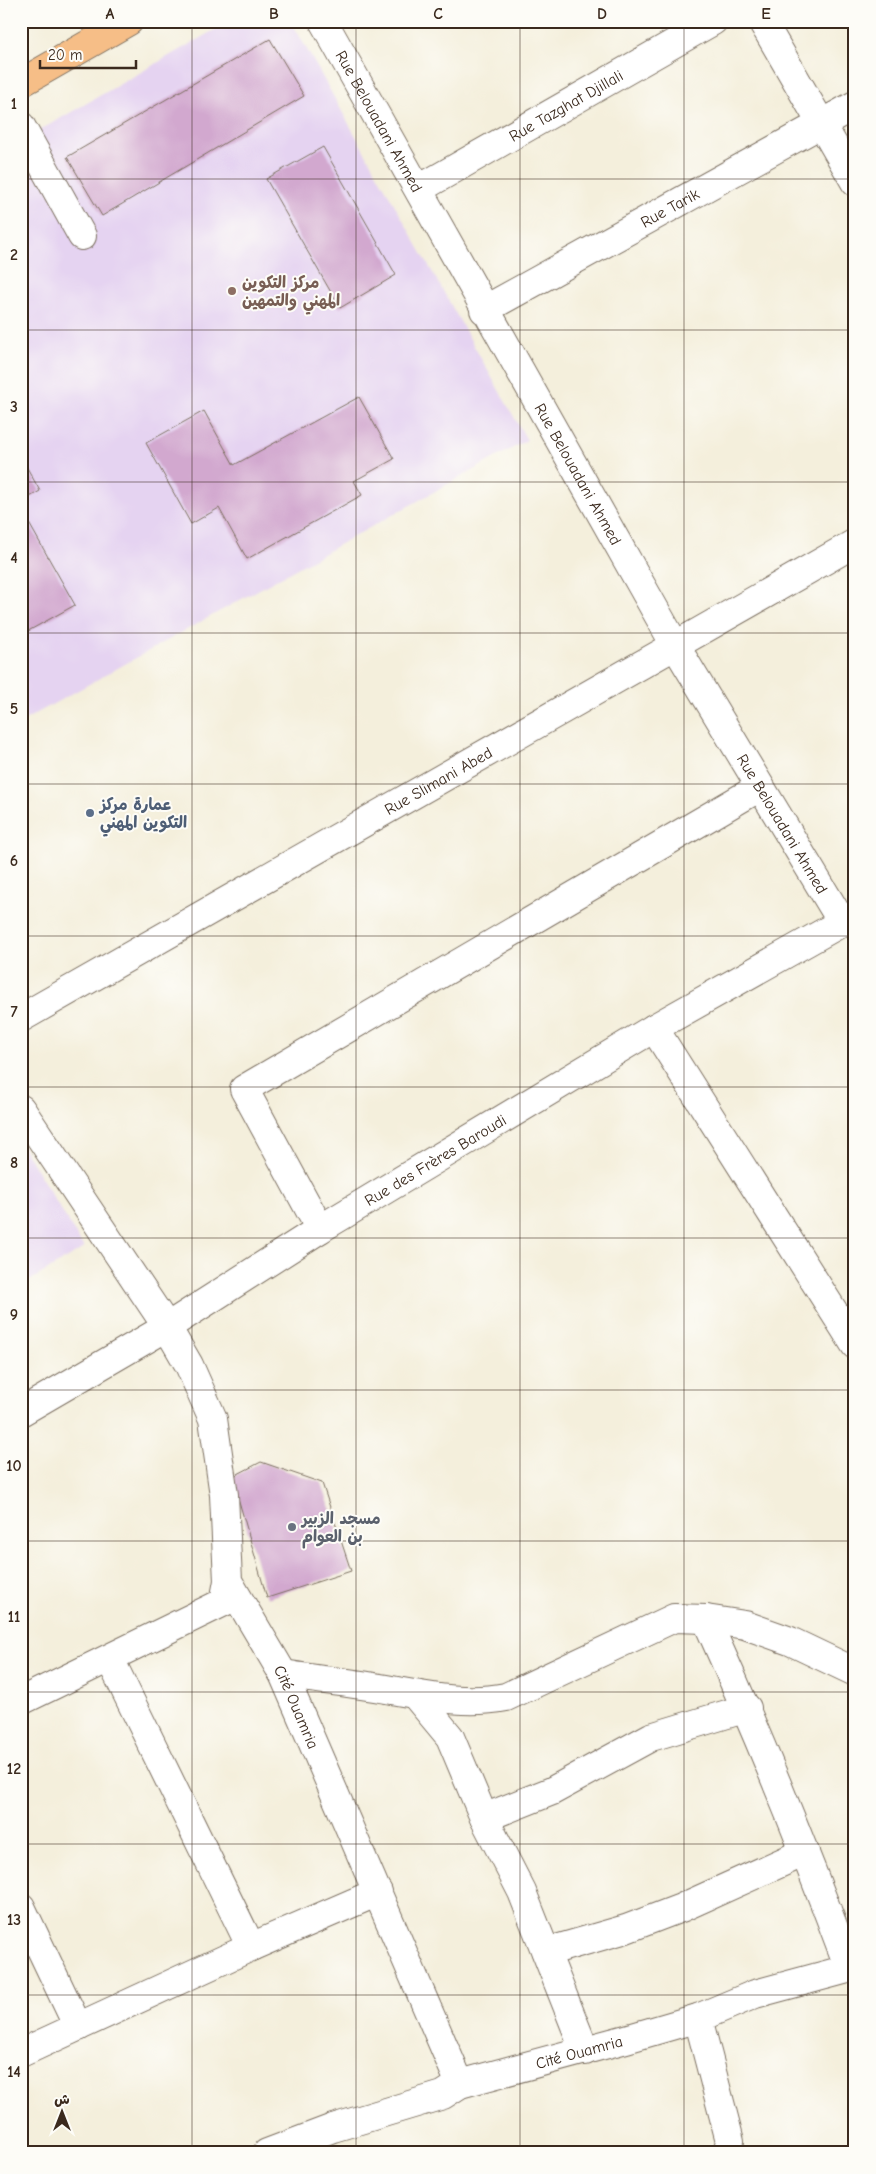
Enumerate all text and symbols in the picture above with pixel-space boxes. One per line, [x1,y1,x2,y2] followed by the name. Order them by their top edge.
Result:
[106,5,115,23] text: A
[269,5,279,23] text: B
[433,5,443,23] text: C
[597,5,607,23] text: D
[761,5,771,23] text: E
[40,38,136,70] scale bar
[48,46,82,64] text: 20 m
[332,48,426,196] street label: Rue Belouadani Ahmed
[506,66,626,146] street label: Rue Tazghat Djillali
[11,95,17,113] text: 1
[638,185,703,232] street label: Rue Tarik
[10,246,18,264] text: 2
[242,274,340,315] place label: مركز التكوين المهني والتمهين
[226,285,238,297] marker: مركز التكوين المهني والتمهين
[10,398,18,416] text: 3
[531,400,625,548] street label: Rue Belouadani Ahmed
[10,549,18,567] text: 4
[10,700,18,718] text: 5
[382,744,496,819] street label: Rue Slimani Abed
[733,751,831,897] street label: Rue Belouadani Ahmed
[98,796,187,837] place label: عمارة مركز التكوين المهني
[84,807,96,819] marker: عمارة مركز التكوين المهني
[10,852,18,870] text: 6
[10,1003,18,1021] text: 7
[362,1111,510,1210] street label: Rue des Frères Baroudi
[10,1154,18,1172] text: 8
[10,1306,18,1324] text: 9
[6,1457,22,1475] text: 10
[300,1510,381,1549] place label: مسجد الزبير بن العوام
[286,1521,298,1533] marker: مسجد الزبير بن العوام
[8,1608,20,1626] text: 11
[270,1662,322,1752] street label: Cité Ouamria
[7,1760,21,1778] text: 12
[7,1911,21,1929] text: 13
[534,2032,625,2073] street label: Cité Ouamria
[7,2063,21,2081] text: 14
[38,2086,88,2136] north arrow
[54,2091,70,2108] text: ش

